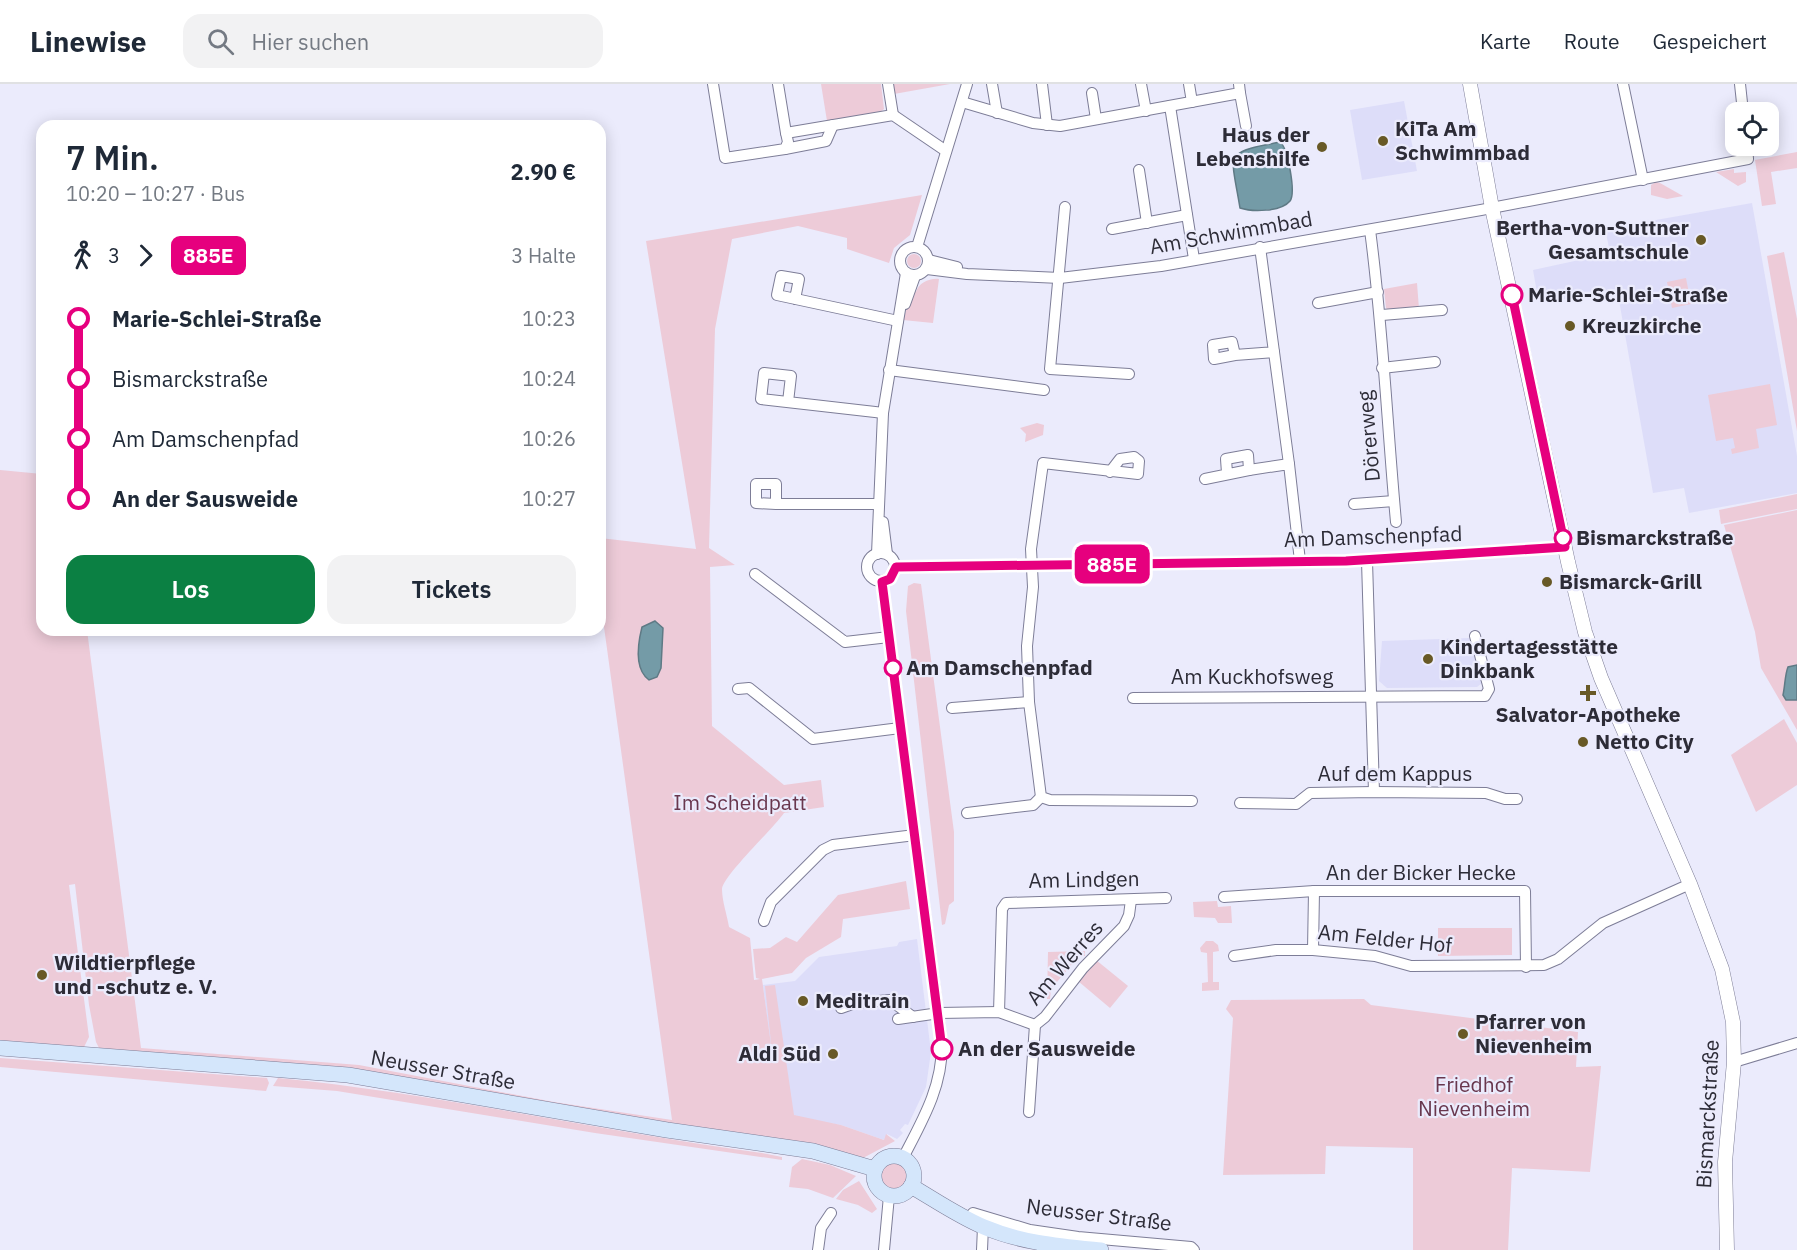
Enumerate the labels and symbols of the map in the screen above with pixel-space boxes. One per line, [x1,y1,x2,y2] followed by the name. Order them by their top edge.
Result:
[1395,114,1530,166] place label: KiTa Am Schwimmbad
[1195,120,1311,172] place label: Haus der Lebenshilfe
[1376,134,1390,148] marker: KiTa Am Schwimmbad
[1315,140,1329,154] marker: Haus der Lebenshilfe
[1147,204,1314,260] street label: Am Schwimmbad
[1496,213,1690,265] place label: Bertha-von-Suttner Gesamtschule
[1694,233,1708,247] marker: Bertha-von-Suttner Gesamtschule
[1528,280,1728,308] place label: Marie-Schlei-Straße
[1501,284,1523,306] marker: Marie-Schlei-Straße
[1582,311,1702,339] place label: Kreuzkirche
[1563,319,1577,333] marker: Kreuzkirche
[1350,389,1386,483] street label: Dörerweg
[1283,519,1463,553] street label: Am Damschenpfad
[1576,523,1734,551] place label: Bismarckstraße
[1554,529,1572,547] marker: Bismarckstraße
[1070,544,1154,584] line badge: 885E
[1559,567,1702,595] place label: Bismarck-Grill
[1540,575,1554,589] marker: Bismarck-Grill
[1440,632,1618,684] place label: Kindertagesstätte Dinkbank
[1421,652,1435,666] marker: Kindertagesstätte Dinkbank
[906,653,1093,681] place label: Am Damschenpfad
[884,659,902,677] marker: Am Damschenpfad
[1171,662,1333,690] street label: Am Kuckhofsweg
[1581,686,1595,700] marker: Salvator-Apotheke
[1495,700,1681,728] place label: Salvator-Apotheke
[1595,727,1694,755] place label: Netto City
[1576,735,1590,749] marker: Netto City
[1318,759,1472,787] street label: Auf dem Kappus
[673,788,807,816] park label: Im Scheidpatt
[1326,858,1516,886] street label: An der Bicker Hecke
[1028,864,1140,894] street label: Am Lindgen
[1020,914,1109,1011] street label: Am Werres
[1317,917,1454,959] street label: Am Felder Hof
[54,948,218,1000] place label: Wildtierpflege und -schutz e. V.
[35,968,49,982] marker: Wildtierpflege und -schutz e. V.
[815,986,909,1014] place label: Meditrain
[796,994,810,1008] marker: Meditrain
[1475,1007,1592,1059] place label: Pfarrer von Nievenheim
[1456,1027,1470,1041] marker: Pfarrer von Nievenheim
[958,1034,1136,1062] place label: An der Sausweide
[931,1038,953,1060] marker: An der Sausweide
[738,1039,821,1067] place label: Aldi Süd
[1689,1039,1725,1189] street label: Bismarckstraße
[369,1043,518,1095] street label: Neusser Straße
[826,1047,840,1061] marker: Aldi Süd
[1418,1070,1530,1122] park label: Friedhof Nievenheim
[1025,1191,1173,1237] street label: Neusser Straße

